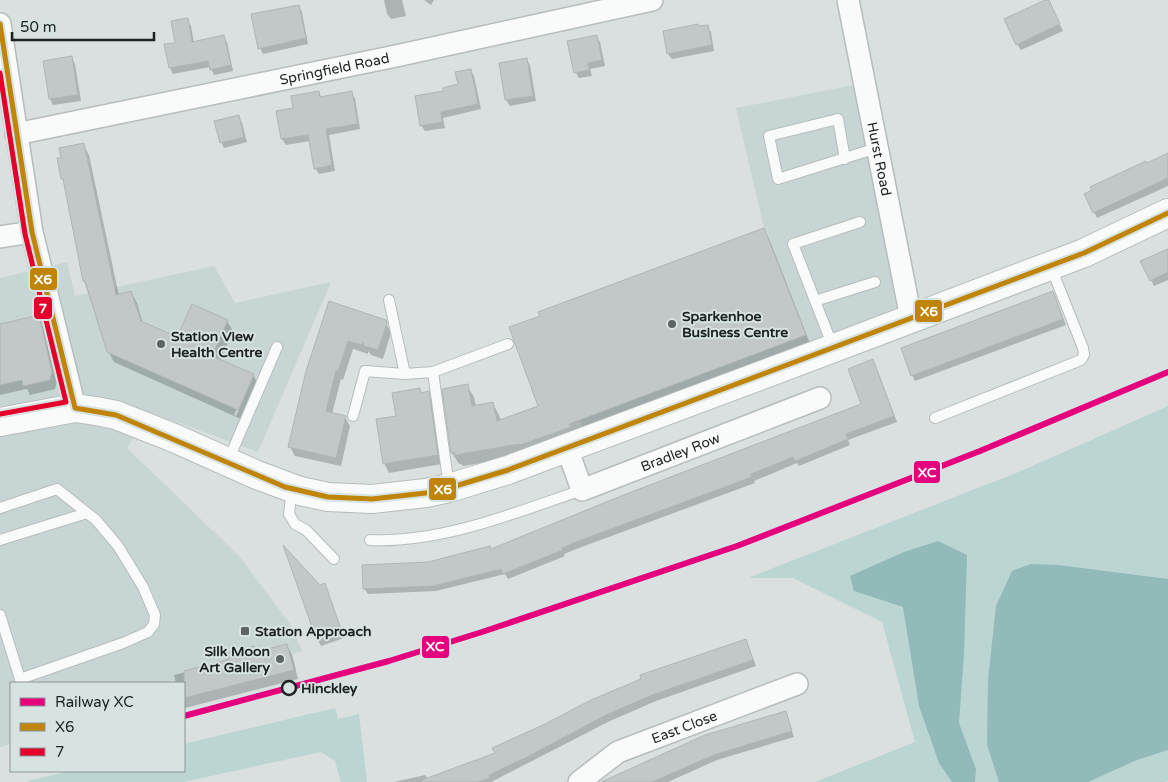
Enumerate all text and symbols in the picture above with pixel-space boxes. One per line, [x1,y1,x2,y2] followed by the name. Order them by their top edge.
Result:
[12,10,155,42] scale bar
[20,18,57,36] text: 50 m
[278,49,391,88] street label: Springfield Road
[864,120,895,197] street label: Hurst Road
[29,267,58,291] line badge: X6
[34,271,52,288] text: X6
[33,296,53,320] line badge: 7
[914,299,943,323] line badge: X6
[39,300,48,317] text: 7
[920,303,938,320] text: X6
[682,308,788,341] place label: Sparkenhoe Business Centre
[666,318,678,330] marker: Sparkenhoe Business Centre
[171,328,262,361] place label: Station View Health Centre
[155,338,167,350] marker: Station View Health Centre
[638,429,722,475] street label: Bradley Row
[913,460,941,484] line badge: XC
[918,464,937,481] text: XC
[428,477,457,501] line badge: X6
[434,481,452,498] text: X6
[255,623,371,640] place label: Station Approach
[239,625,251,637] marker: Station Approach
[421,635,450,659] line badge: XC
[426,638,445,655] text: XC
[199,643,270,676] place label: Silk Moon Art Gallery
[274,653,286,665] marker: Silk Moon Art Gallery
[281,680,297,696] marker: Hinckley
[301,680,358,697] place label: Hinckley
[10,682,185,772] legend
[55,693,134,711] text: Railway XC
[649,707,719,747] street label: East Close
[55,718,75,736] text: X6
[55,743,64,761] text: 7

